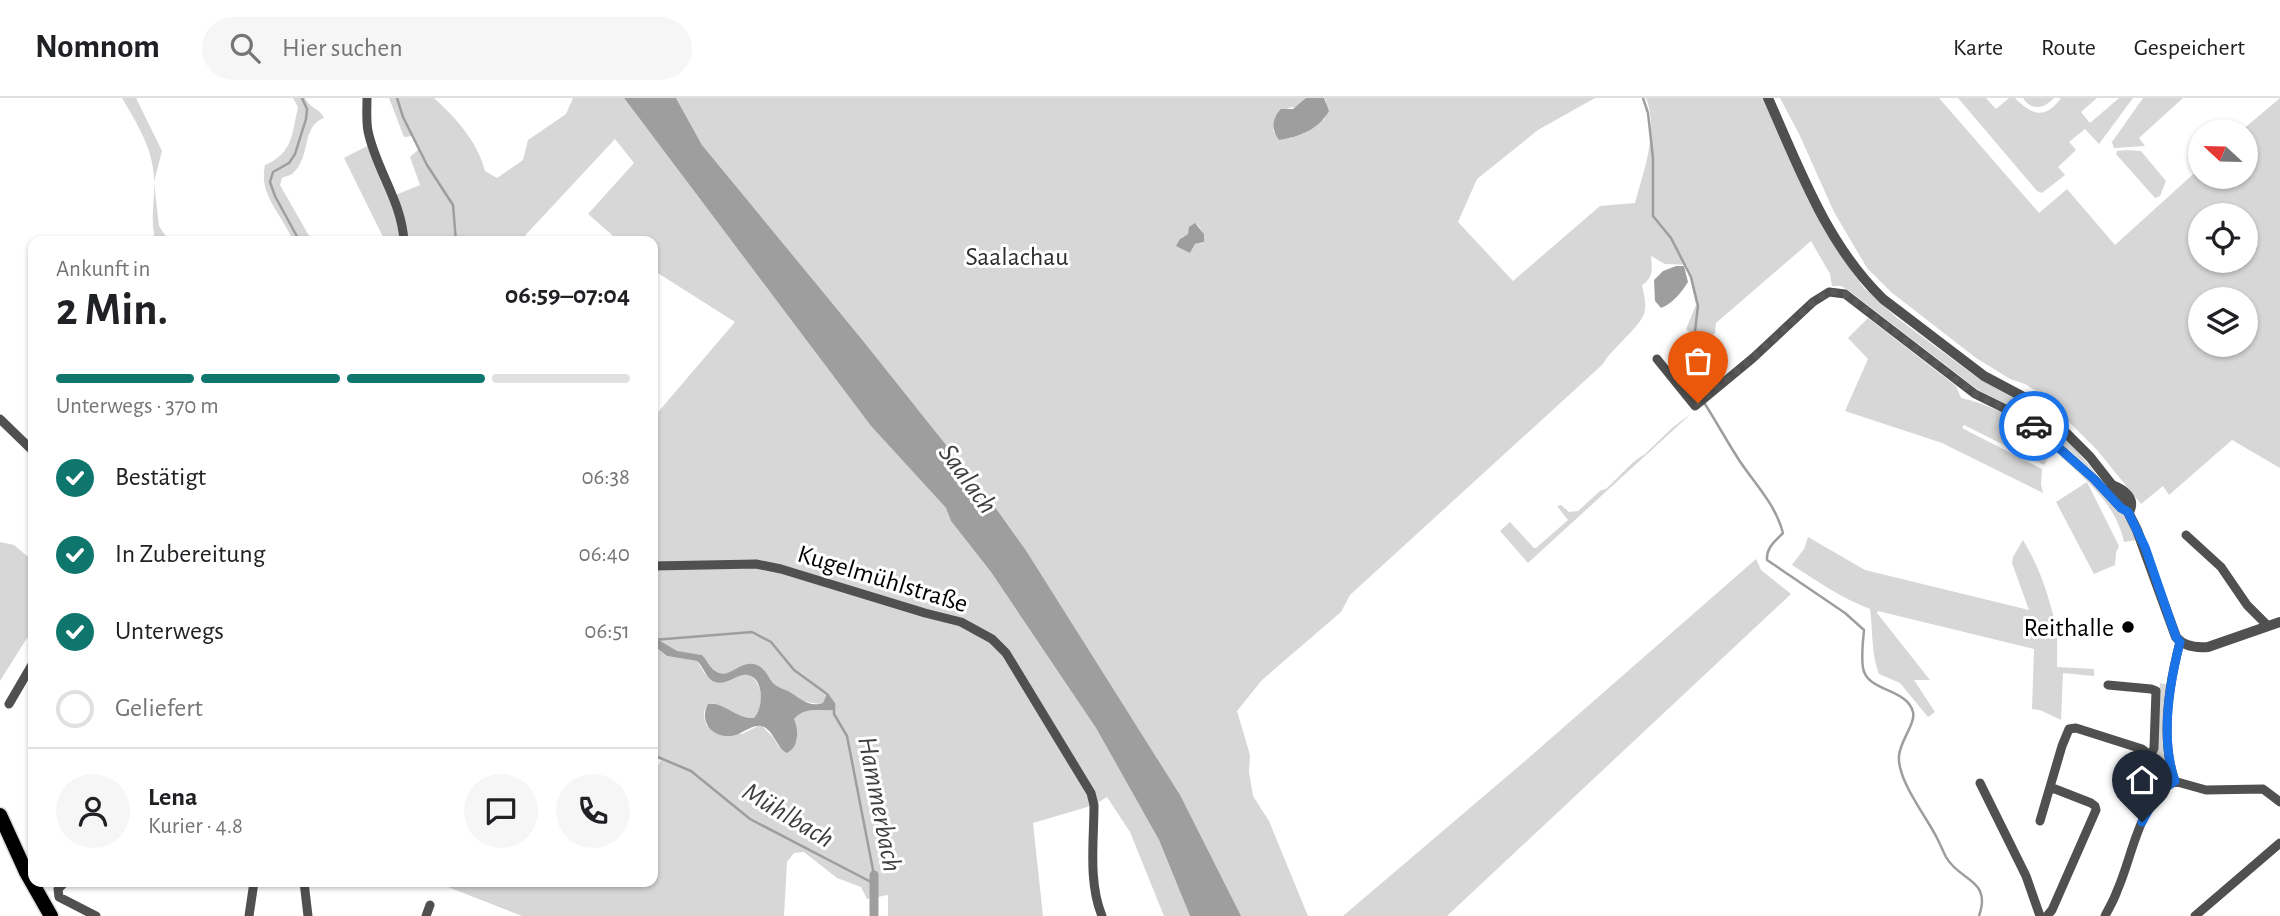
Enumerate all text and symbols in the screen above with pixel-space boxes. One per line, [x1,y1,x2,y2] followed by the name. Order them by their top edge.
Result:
[202,17,692,80] search box
[226,29,264,67] icon: search
[35,31,160,64] text: Nomnom
[282,35,403,61] text: Hier suchen
[1953,36,2003,60] text: Karte
[2041,36,2096,60] text: Route
[2134,36,2245,60] text: Gespeichert
[2188,119,2258,189] north arrow
[2188,119,2258,357] map controls
[2188,203,2258,273] button: locate
[966,244,1069,270] park label: Saalachau
[56,258,150,281] text: Ankunft in
[505,282,630,308] text: 06:59–07:04
[56,287,168,333] text: 2 Min.
[2188,287,2258,357] button: layers
[1668,331,1728,403] pin
[1679,342,1717,380] icon: bag
[1999,391,2069,461] courier
[56,395,219,418] text: Unterwegs · 370 m
[2015,407,2053,445] icon: car
[933,439,1002,519] water label: Saalach
[56,459,94,497] icon: check
[115,464,206,490] text: Bestätigt
[581,466,630,489] text: 06:38
[56,536,94,574] icon: check
[115,541,265,567] text: In Zubereitung
[794,541,971,617] street label: Kugelmühlstraße
[579,543,630,566] text: 06:40
[56,613,94,651] icon: check
[2024,615,2114,641] place label: Reithalle
[115,618,224,644] text: Unterwegs
[2120,619,2136,635] marker: Reithalle
[584,620,630,643] text: 06:51
[115,695,203,721] text: Geliefert
[852,734,906,874] water label: Hammerbach
[2112,750,2172,822] pin
[2123,761,2161,799] icon: home
[56,774,130,848] button: person
[464,774,538,848] button: chat
[556,774,630,848] button: phone
[737,778,838,854] water label: Mühlbach
[148,784,198,810] text: Lena
[148,815,243,838] text: Kurier · 4.8

